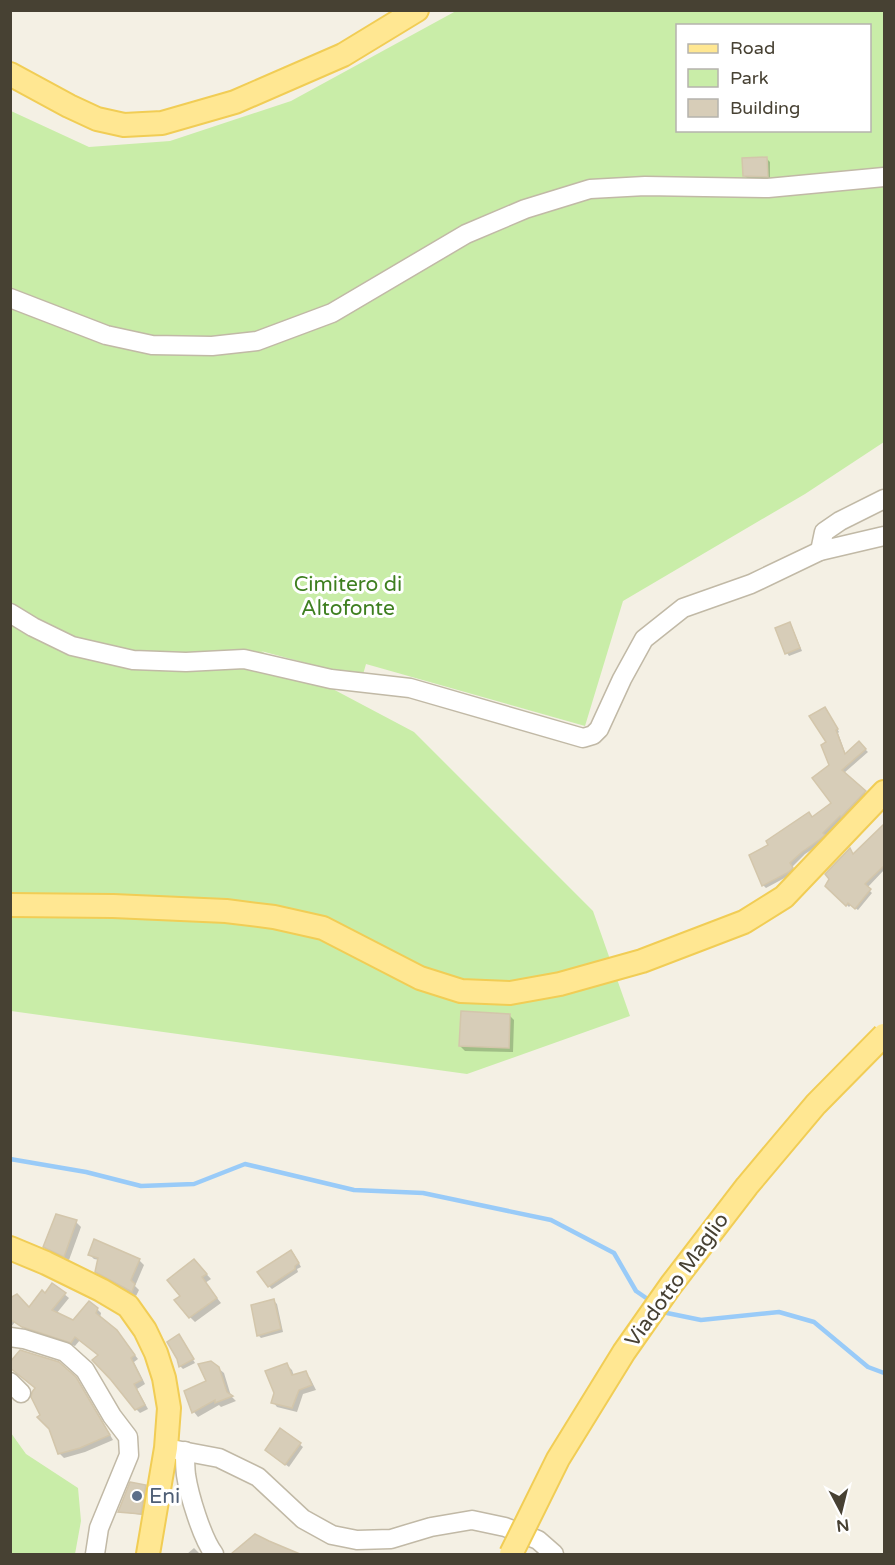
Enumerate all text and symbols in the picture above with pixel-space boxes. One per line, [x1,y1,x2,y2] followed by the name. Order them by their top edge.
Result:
[676,24,871,132] legend
[730,37,775,59] text: Road
[730,67,769,89] text: Park
[730,97,800,119] text: Building
[294,572,402,621] park label: Cimitero di Altofonte
[620,1208,734,1352] street label: Viadotto Maglio
[811,1481,871,1541] north arrow
[149,1484,180,1509] place label: Eni
[130,1489,144,1503] marker: Eni
[835,1514,850,1536] text: N

